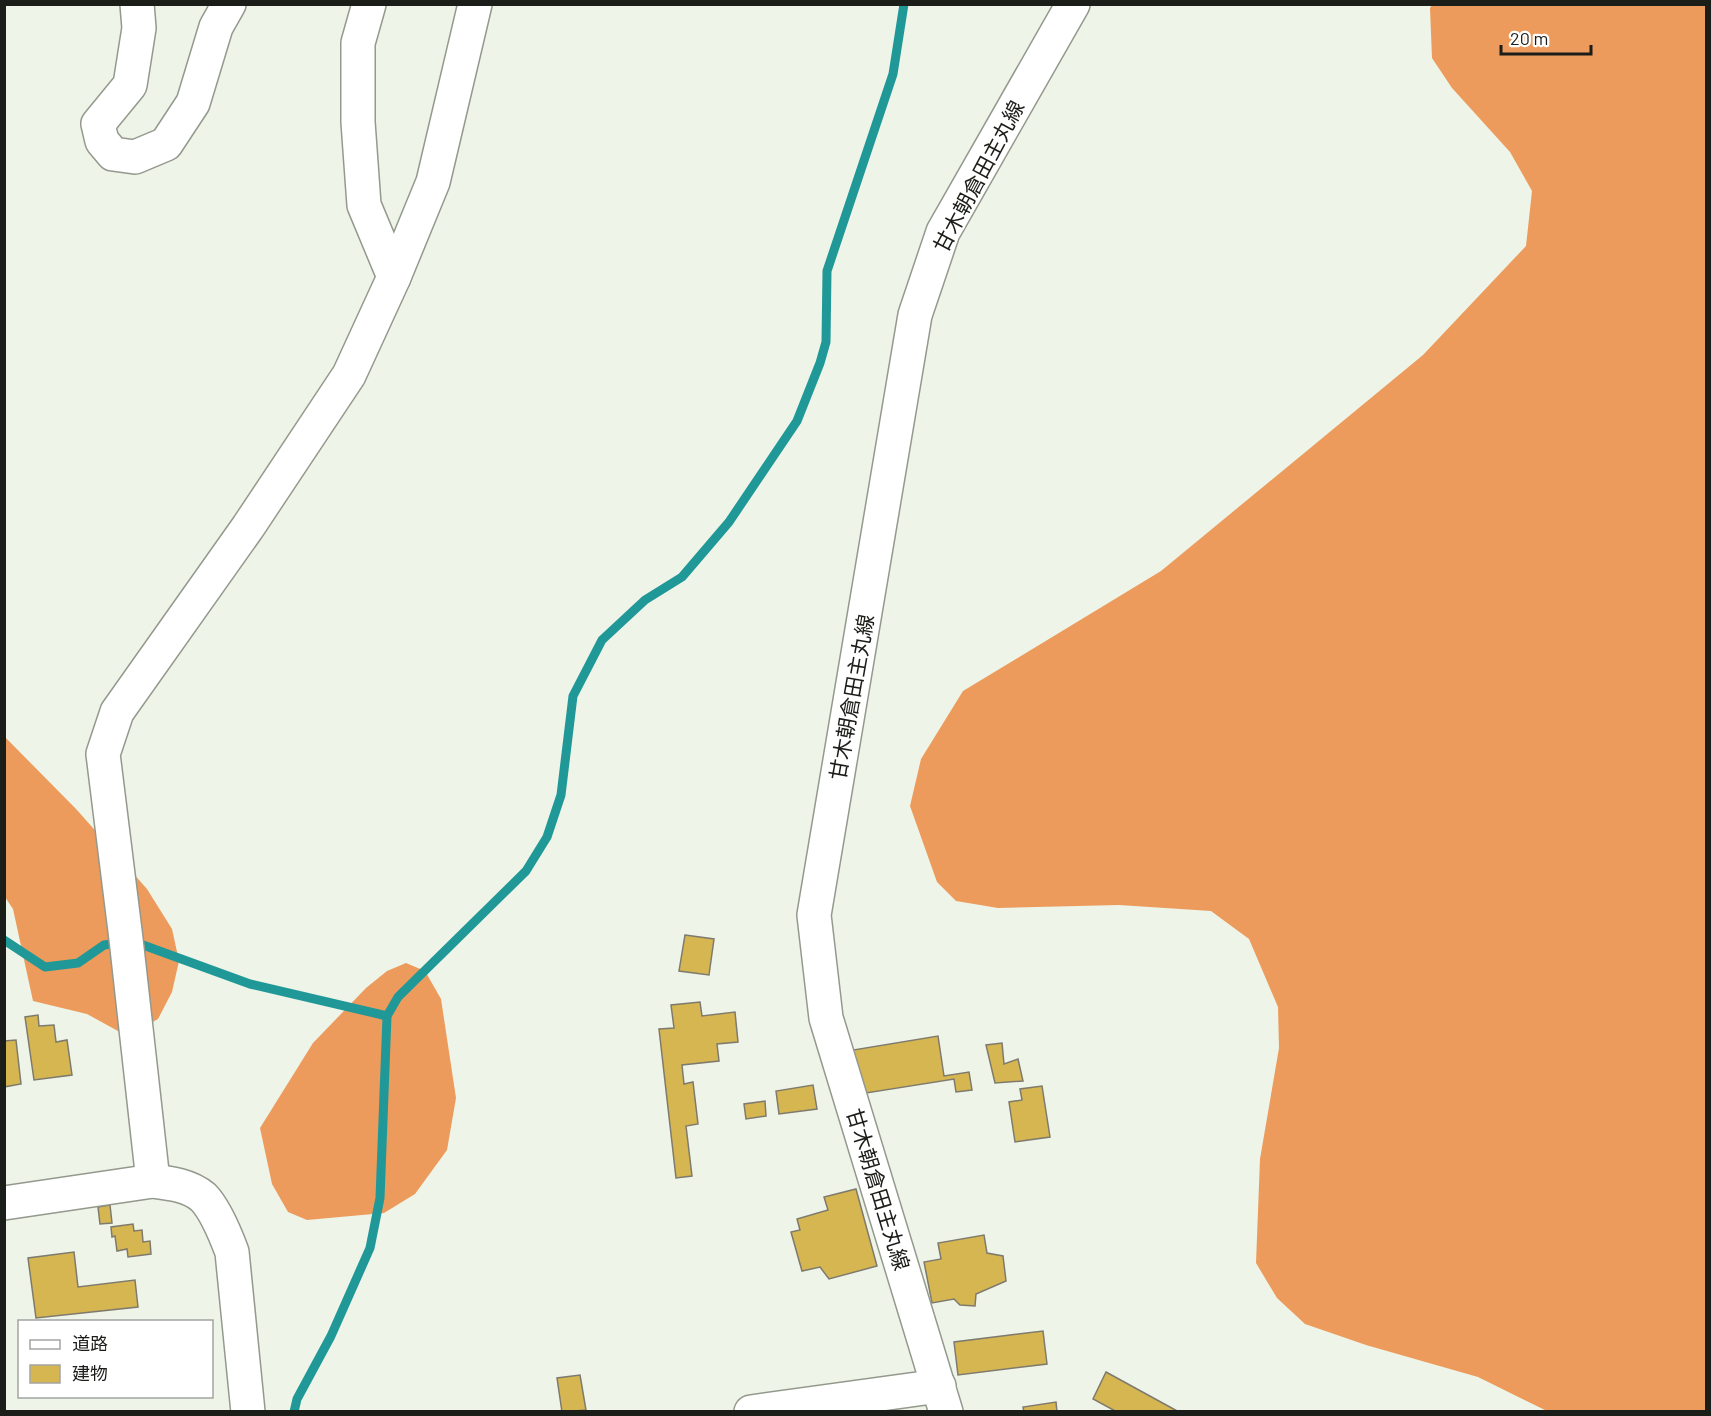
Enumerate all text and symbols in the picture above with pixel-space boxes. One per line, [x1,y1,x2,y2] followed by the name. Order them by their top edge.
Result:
[1501,18,1591,56] scale bar
[1510,27,1548,49] text: 20 m
[928,96,1028,256] street label: 甘木朝倉田主丸線
[824,612,878,782] street label: 甘木朝倉田主丸線
[842,1105,916,1273] street label: 甘木朝倉田主丸線
[18,1320,213,1398] legend
[72,1332,108,1354] text: 道路
[72,1362,108,1384] text: 建物

